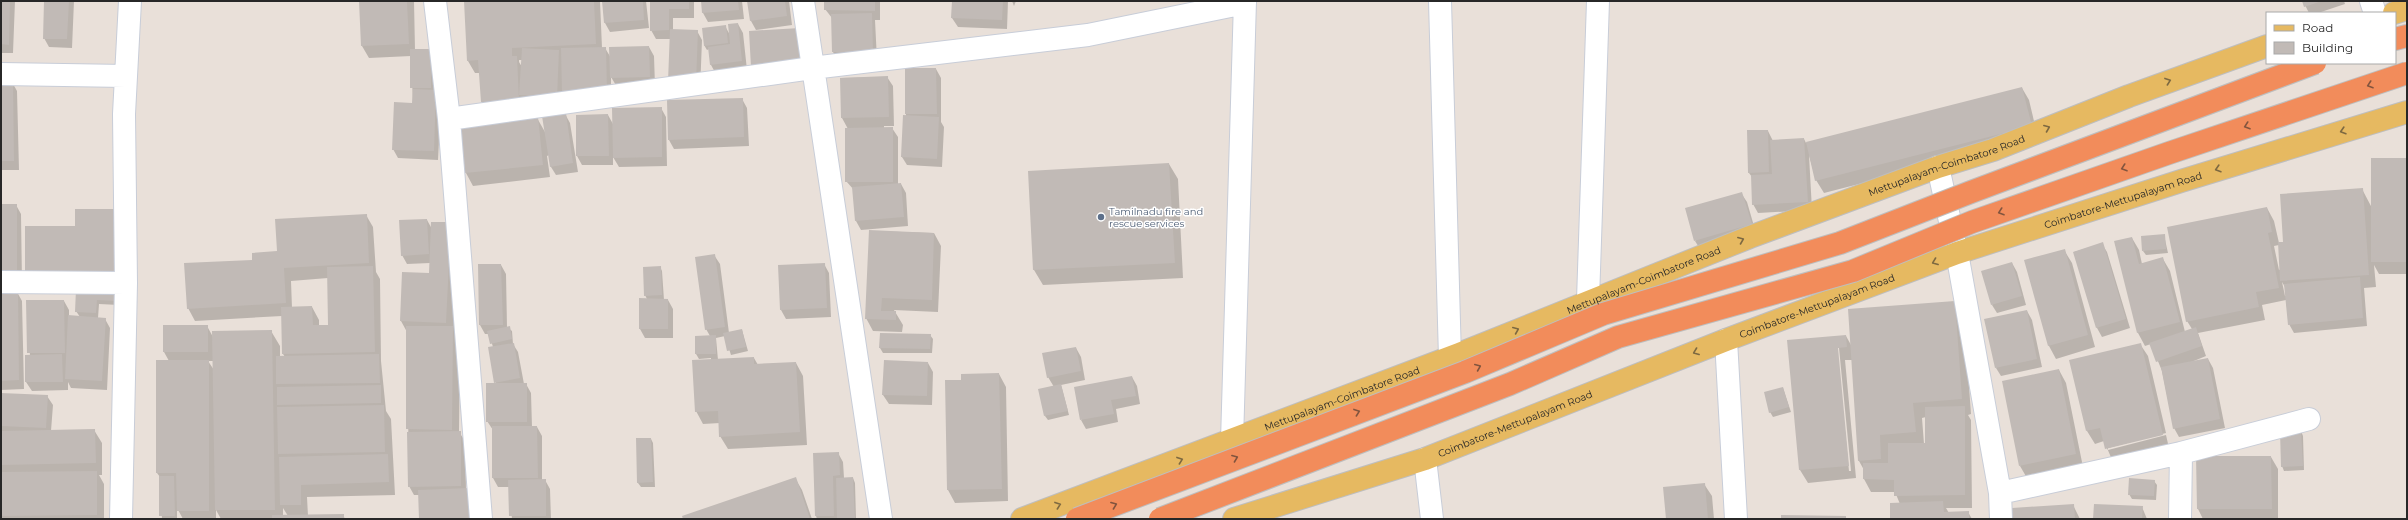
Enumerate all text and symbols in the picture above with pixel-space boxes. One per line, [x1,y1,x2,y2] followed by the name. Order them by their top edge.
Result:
[2266,12,2396,64] legend
[2302,20,2333,35] text: Road
[2302,40,2353,55] text: Building
[2165,77,2172,86] one-way arrow
[2366,80,2373,88] one-way arrow
[2243,121,2250,130] one-way arrow
[2044,125,2051,133] one-way arrow
[2339,126,2346,135] one-way arrow
[1867,132,2027,199] street label: Mettupalayam-Coimbatore Road
[2120,164,2127,172] one-way arrow
[2215,164,2222,173] one-way arrow
[2042,169,2204,232] street label: Coimbatore-Mettupalayam Road
[1109,205,1203,230] place label: Tamilnadu fire and rescue services
[1998,207,2005,215] one-way arrow
[1096,212,1106,222] marker: Tamilnadu fire and rescue services
[1737,237,1744,245] one-way arrow
[1565,243,1723,317] street label: Mettupalayam-Coimbatore Road
[1932,257,1939,265] one-way arrow
[1738,271,1897,341] street label: Coimbatore-Mettupalayam Road
[1513,327,1520,335] one-way arrow
[1692,348,1699,356] one-way arrow
[1263,363,1422,434] street label: Mettupalayam-Coimbatore Road
[1475,363,1482,371] one-way arrow
[1436,387,1594,460] street label: Coimbatore-Mettupalayam Road
[1353,409,1360,417] one-way arrow
[1232,455,1239,463] one-way arrow
[1177,457,1184,465] one-way arrow
[1055,502,1062,510] one-way arrow
[1110,502,1117,510] one-way arrow

